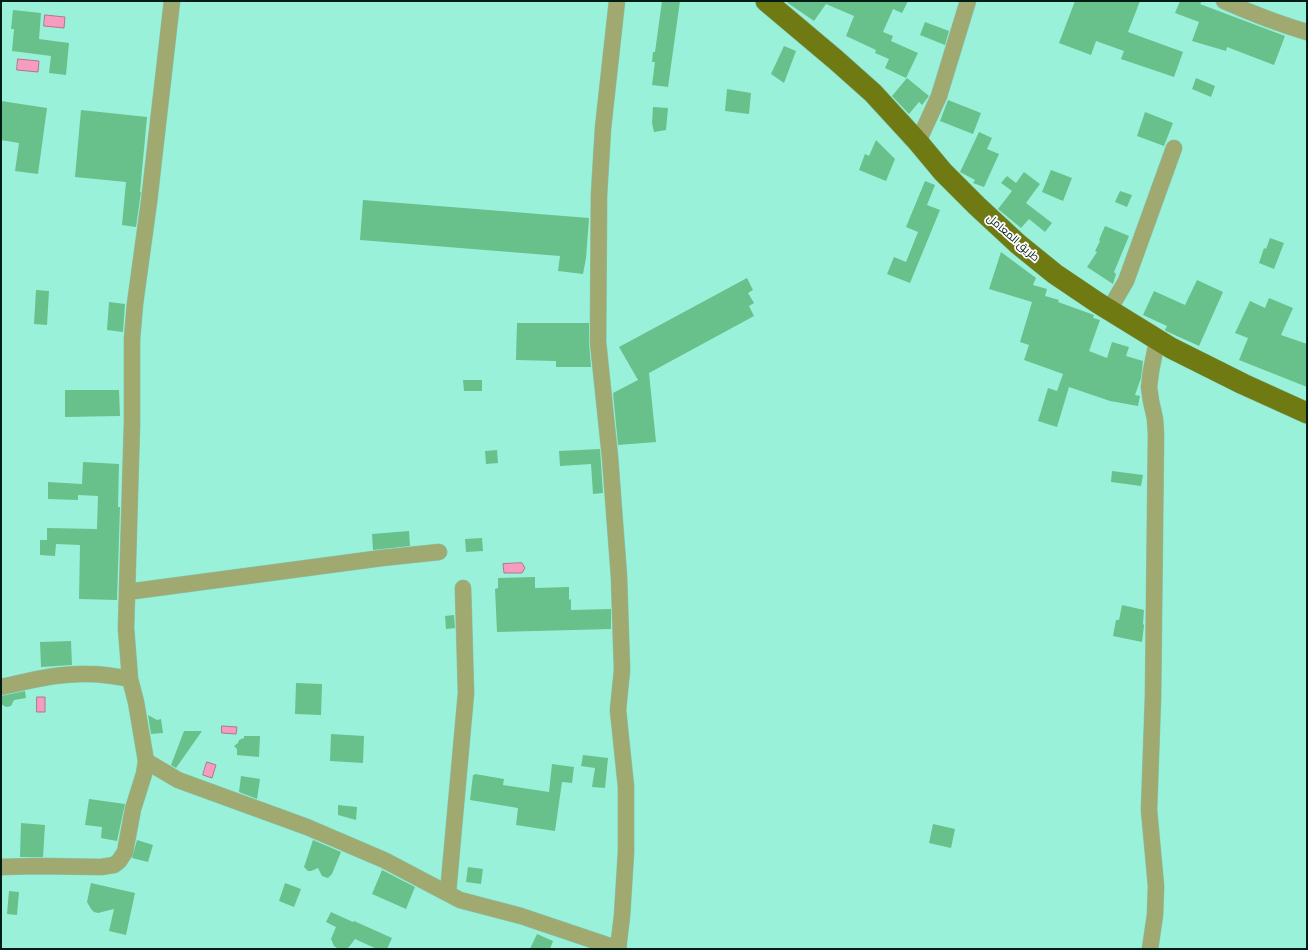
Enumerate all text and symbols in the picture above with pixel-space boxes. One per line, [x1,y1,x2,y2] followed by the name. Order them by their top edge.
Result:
[984,212,1042,264] street label: طريق المعامل

